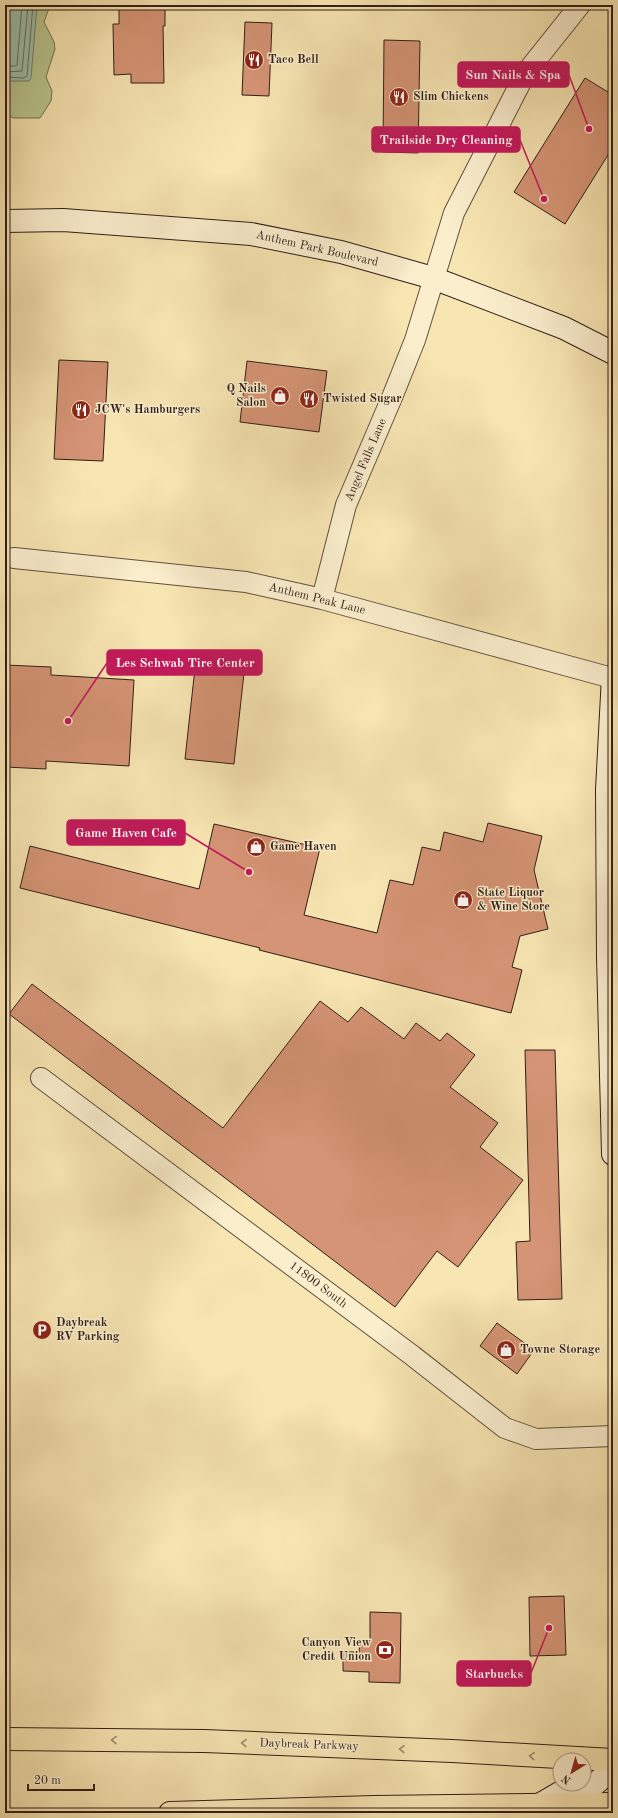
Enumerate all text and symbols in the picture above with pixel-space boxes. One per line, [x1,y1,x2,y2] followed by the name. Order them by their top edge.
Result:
[243,49,265,71] restaurant icon: Taco Bell
[268,54,319,66] place label: Taco Bell
[458,62,569,87] callout: Sun Nails & Spa
[465,69,561,82] text: Sun Nails & Spa
[388,86,410,108] restaurant icon: Slim Chickens
[413,91,489,103] place label: Slim Chickens
[372,127,520,152] callout: Trailside Dry Cleaning
[380,134,513,147] text: Trailside Dry Cleaning
[255,229,379,269] street label: Anthem Park Boulevard
[226,383,266,409] place label: Q Nails Salon
[269,385,291,407] shop icon: Q Nails Salon
[298,388,320,410] restaurant icon: Twisted Sugar
[323,393,401,405] place label: Twisted Sugar
[70,399,92,421] restaurant icon: JCW's Hamburgers
[95,404,200,416] place label: JCW's Hamburgers
[343,416,389,503] street label: Angel Falls Lane
[267,581,367,617] street label: Anthem Peak Lane
[107,650,262,675] callout: Les Schwab Tire Center
[115,657,255,670] text: Les Schwab Tire Center
[67,820,185,845] callout: Game Haven Cafe
[75,827,177,840] text: Game Haven Cafe
[245,836,267,858] shop icon: Game Haven
[270,841,337,853] place label: Game Haven
[477,887,550,913] place label: State Liquor & Wine Store
[452,889,474,911] shop icon: State Liquor & Wine Store
[287,1260,349,1311] street label: 11800 South
[56,1317,120,1343] place label: Daybreak RV Parking
[31,1319,53,1341] parking icon: Daybreak RV Parking
[495,1339,517,1361] shop icon: Towne Storage
[520,1344,600,1356] place label: Towne Storage
[301,1637,372,1663] place label: Canyon View Credit Union
[374,1639,396,1661] bank icon: Canyon View Credit Union
[457,1661,531,1686] callout: Starbucks
[465,1668,523,1681] text: Starbucks
[111,1736,117,1744] one-way arrow
[259,1737,359,1753] street label: Daybreak Parkway
[241,1738,247,1747] one-way arrow
[399,1744,405,1753] one-way arrow
[529,1752,535,1760] one-way arrow
[552,1752,592,1792] north arrow
[28,1766,94,1792] scale bar
[560,1772,574,1786] text: N
[34,1775,61,1787] text: 20 m

